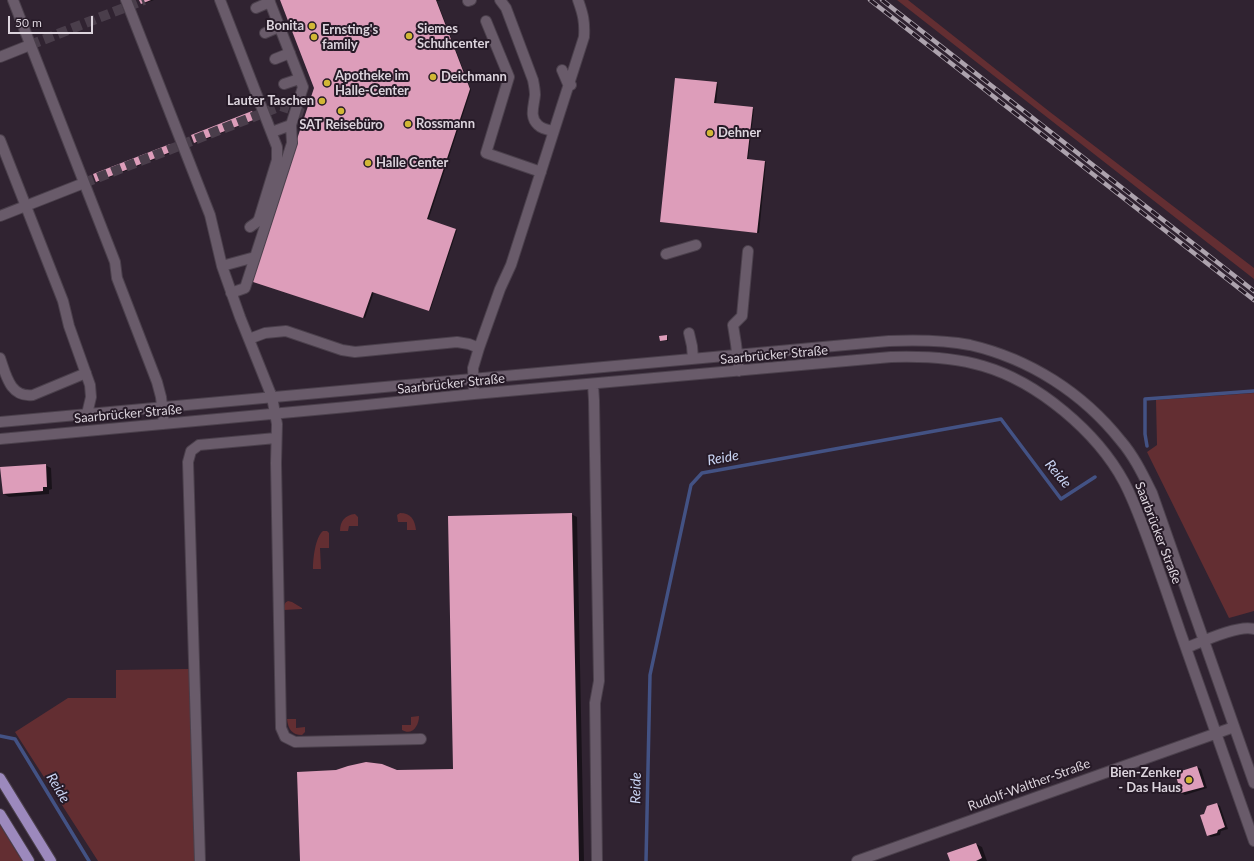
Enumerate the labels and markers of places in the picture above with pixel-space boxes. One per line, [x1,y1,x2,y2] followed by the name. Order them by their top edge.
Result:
[266,18,304,34] place label: Bonita
[307,21,317,31] marker: Bonita
[417,21,489,52] place label: Siemes Schuhcenter
[322,22,378,53] place label: Ernsting's family
[404,31,414,41] marker: Siemes Schuhcenter
[309,32,319,42] marker: Ernsting's family
[335,68,409,99] place label: Apotheke im Halle-Center
[441,69,507,85] place label: Deichmann
[428,72,438,82] marker: Deichmann
[322,78,332,88] marker: Apotheke im Halle-Center
[227,93,314,109] place label: Lauter Taschen
[317,96,327,106] marker: Lauter Taschen
[336,106,346,116] marker: SAT Reisebüro
[416,116,475,132] place label: Rossmann
[299,117,383,133] place label: SAT Reisebüro
[403,119,413,129] marker: Rossmann
[718,125,761,141] place label: Dehner
[705,128,715,138] marker: Dehner
[376,155,448,171] place label: Halle Center
[363,158,373,168] marker: Halle Center
[1110,765,1181,796] place label: Bien-Zenker - Das Haus
[1184,775,1194,785] marker: Bien-Zenker - Das Haus

